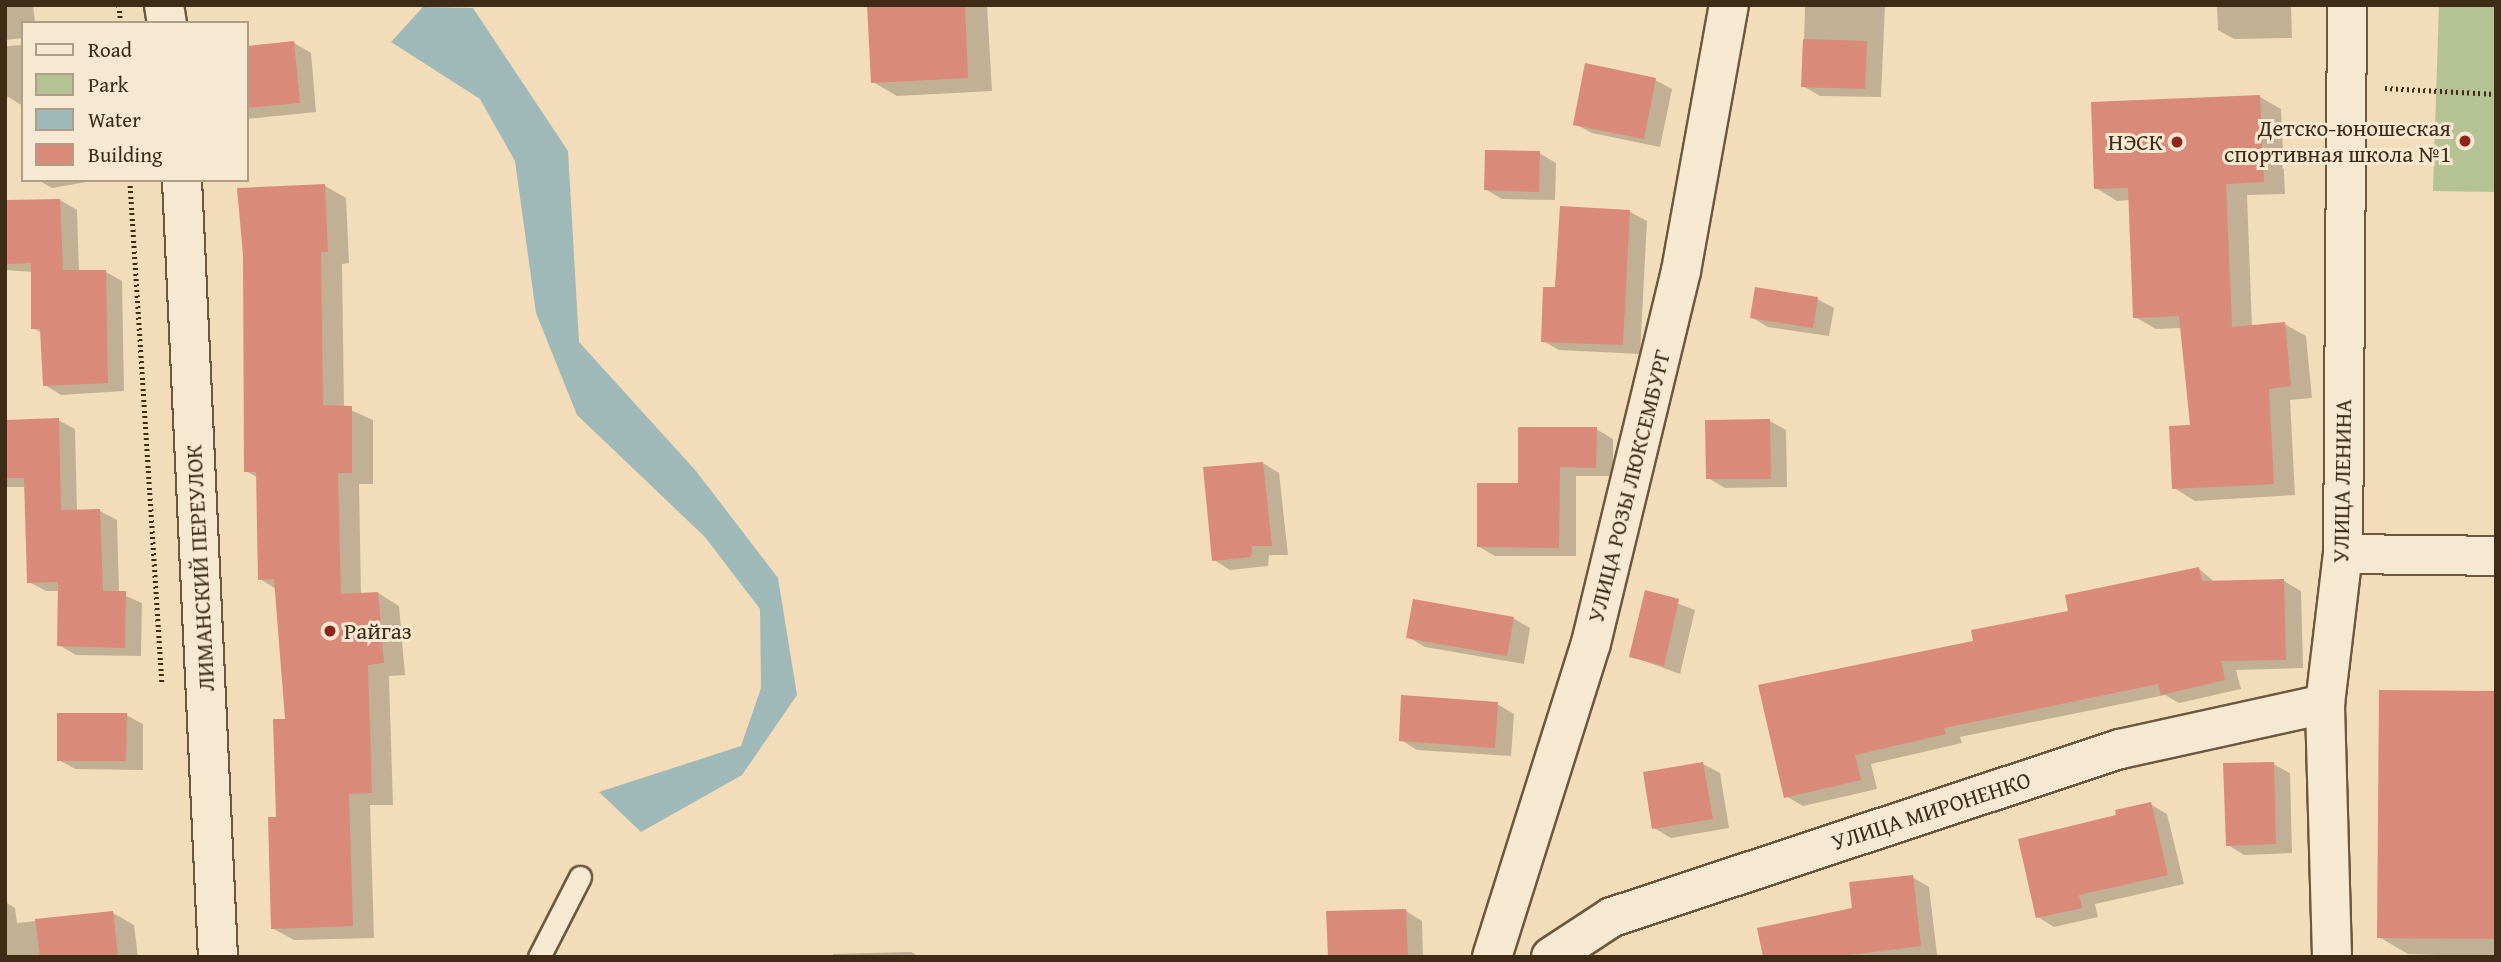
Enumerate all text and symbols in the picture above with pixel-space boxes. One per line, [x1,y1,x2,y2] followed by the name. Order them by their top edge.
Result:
[21,21,248,182] legend
[88,34,132,65] text: Road
[88,69,129,100] text: Park
[88,104,141,135] text: Water
[2224,114,2451,168] place label: Детско-юношеская спортивная школа №1
[2108,128,2163,156] place label: НЭСК
[2457,133,2473,149] marker: Детско-юношеская спортивная школа №1
[2169,134,2185,150] marker: НЭСК
[88,139,162,170] text: Building
[1582,347,1676,625] street label: УЛИЦА РОЗЫ ЛЮКСЕМБУРГ
[2327,399,2357,563] street label: УЛИЦА ЛЕНИНА
[180,444,220,692] street label: ЛИМАНСКИЙ ПЕРЕУЛОК
[344,617,412,645] place label: Райгаз
[322,623,338,639] marker: Райгаз
[1828,766,2034,856] street label: УЛИЦА МИРОНЕНКО

